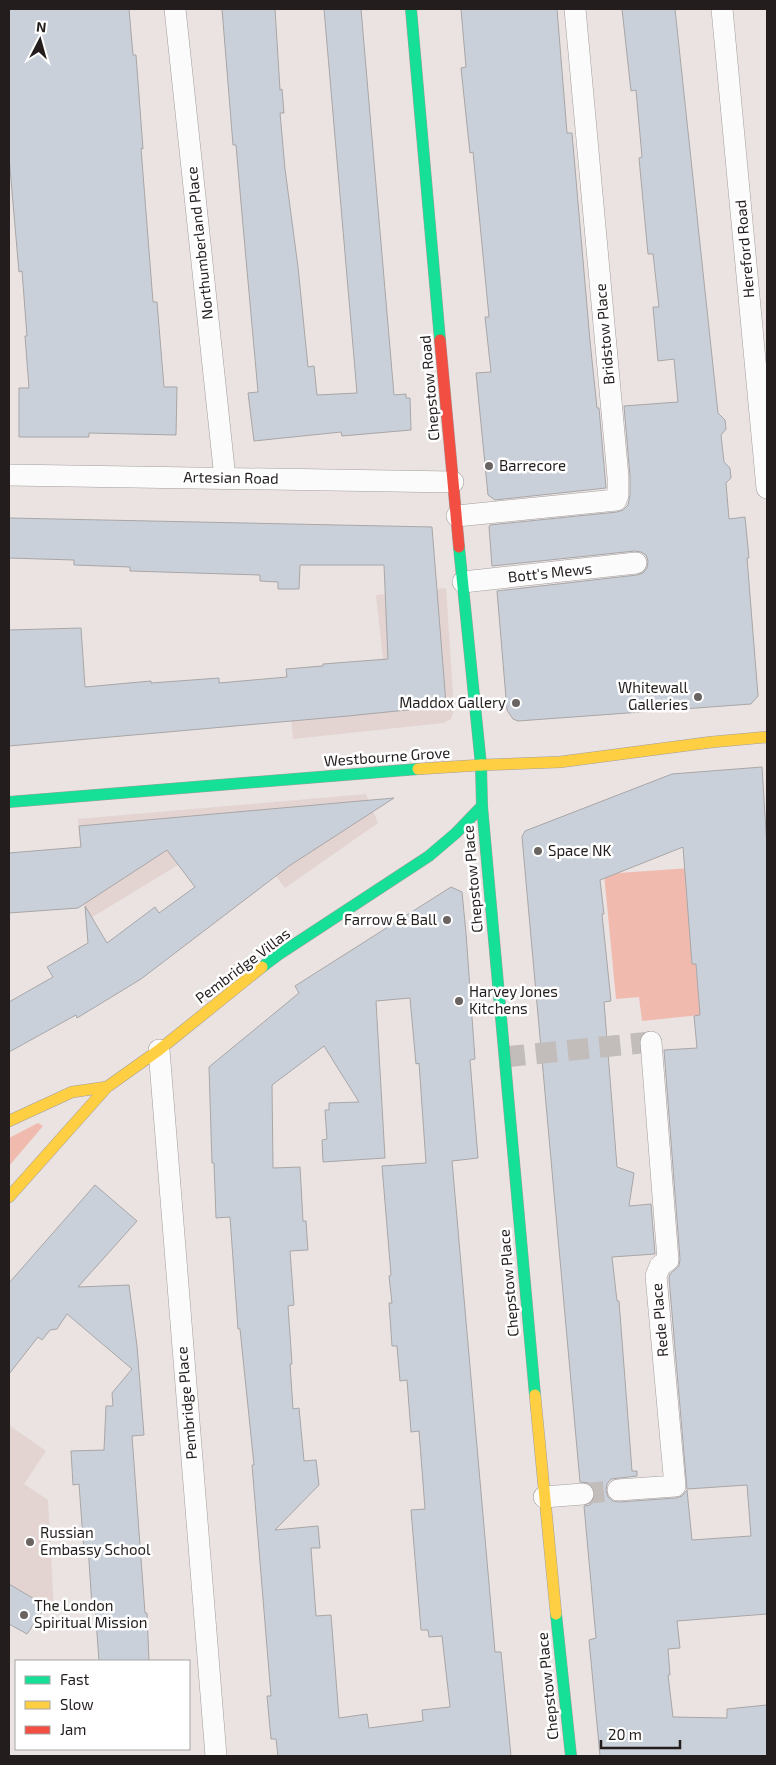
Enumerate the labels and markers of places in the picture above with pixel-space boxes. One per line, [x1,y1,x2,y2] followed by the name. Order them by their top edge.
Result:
[499,456,566,474] place label: Barrecore
[483,460,495,472] marker: Barrecore
[618,678,689,713] place label: Whitewall Galleries
[692,691,704,703] marker: Whitewall Galleries
[399,693,506,711] place label: Maddox Gallery
[510,697,522,709] marker: Maddox Gallery
[548,841,612,859] place label: Space NK
[532,845,544,857] marker: Space NK
[344,910,438,928] place label: Farrow & Ball
[441,914,453,926] marker: Farrow & Ball
[469,982,558,1017] place label: Harvey Jones Kitchens
[453,995,465,1007] marker: Harvey Jones Kitchens
[40,1523,151,1558] place label: Russian Embassy School
[24,1536,36,1548] marker: Russian Embassy School
[34,1596,148,1631] place label: The London Spiritual Mission
[18,1609,30,1621] marker: The London Spiritual Mission

